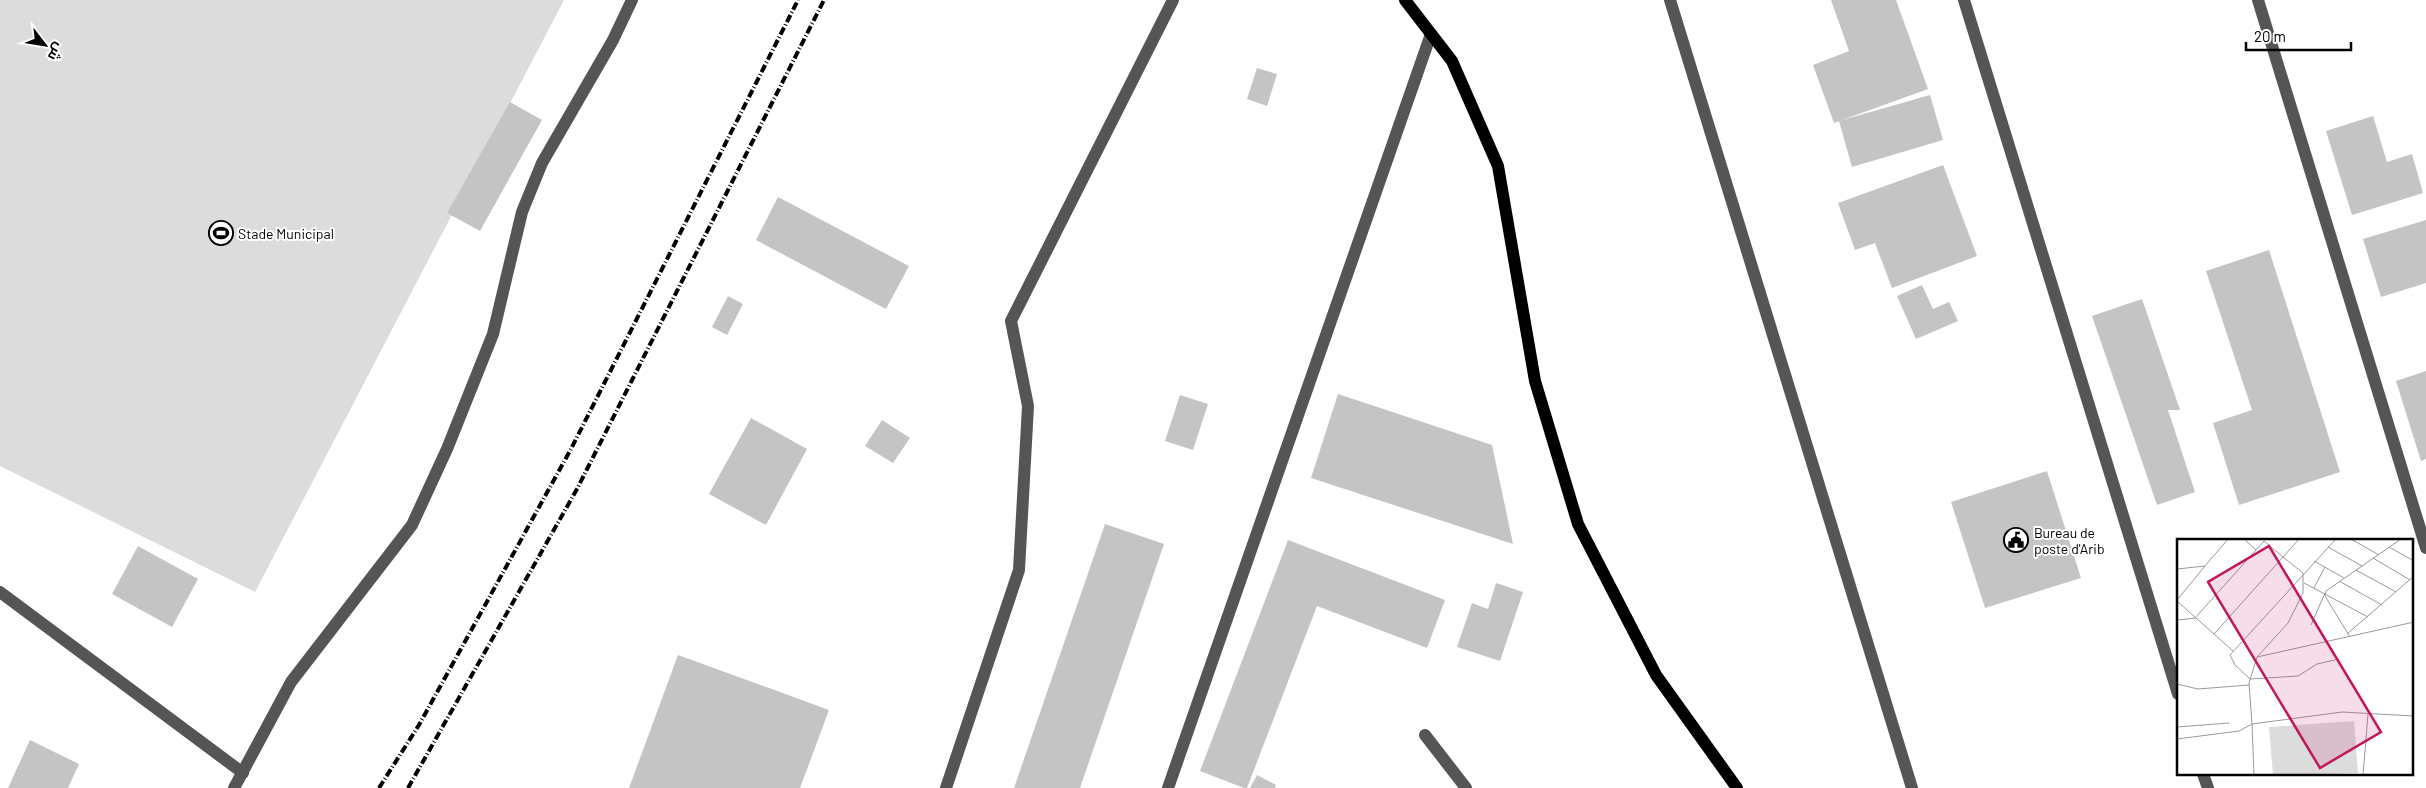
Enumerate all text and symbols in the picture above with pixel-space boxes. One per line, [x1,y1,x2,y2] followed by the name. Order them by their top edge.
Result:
[20,20,70,70] north arrow
[2246,20,2351,52] scale bar
[2254,27,2286,45] text: 20 m
[44,39,68,64] text: ش
[208,220,234,246] sports icon: Stade Municipal
[238,225,334,242] place label: Stade Municipal
[2034,524,2105,557] place label: Bureau de poste d'Arib
[2003,527,2029,553] public building icon: Bureau de poste d'Arib
[2177,539,2414,776] inset map

